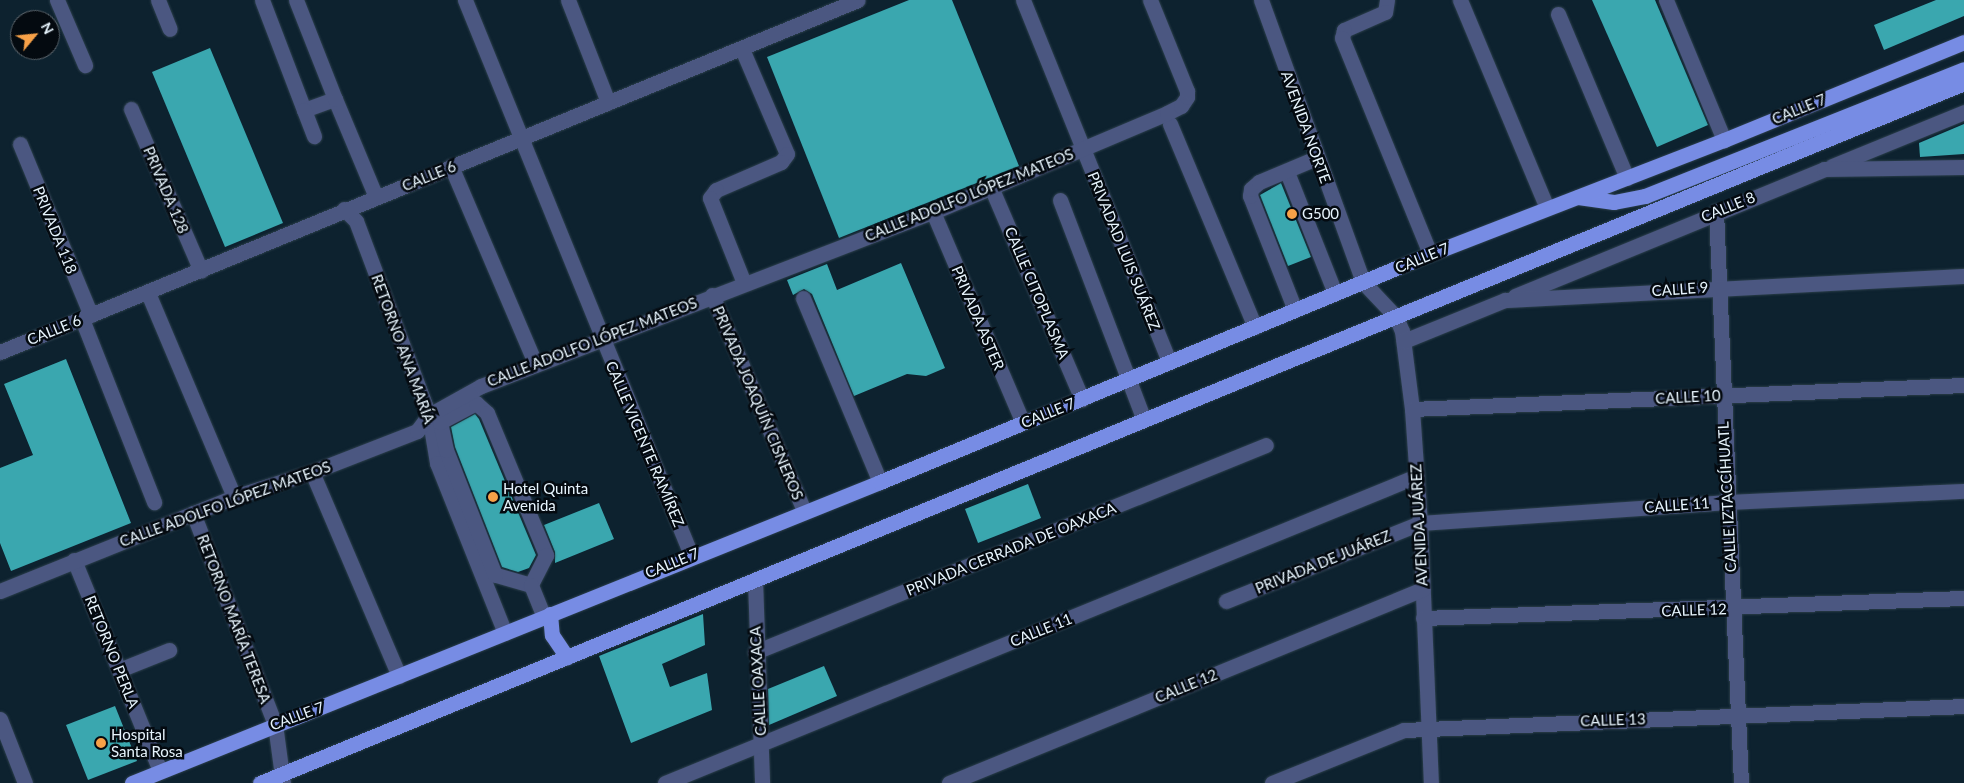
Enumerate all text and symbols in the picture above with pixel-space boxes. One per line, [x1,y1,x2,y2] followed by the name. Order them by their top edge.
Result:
[10,10,60,60] north arrow
[38,19,58,37] text: N
[1277,68,1335,186] street label: AVENIDA NORTE
[1769,90,1829,128] street label: CALLE 7
[139,144,193,236] street label: PRIVADA 128
[862,145,1076,245] street label: CALLE ADOLFO LÓPEZ MATEOS
[399,157,459,195] street label: CALLE 6
[1084,169,1164,333] street label: PRIVADAD LUIS SUÁREZ
[29,183,81,277] street label: PRIVADA 118
[1698,188,1758,226] street label: CALLE 8
[1302,205,1339,223] place label: G500
[1286,208,1298,220] marker: G500
[1001,224,1073,362] street label: CALLE CITOPLASMA
[1392,239,1452,277] street label: CALLE 7
[948,263,1008,373] street label: PRIVADA ASTER
[367,271,439,427] street label: RETORNO ANA MARÍA
[1651,278,1709,300] street label: CALLE 9
[484,293,700,391] street label: CALLE ADOLFO LÓPEZ MATEOS
[709,303,807,503] street label: PRIVADA JOAQUÍN CISNEROS
[24,311,84,349] street label: CALLE 6
[602,358,688,530] street label: CALLE VICENTE RAMÍREZ
[1655,386,1721,408] street label: CALLE 10
[1018,394,1078,432] street label: CALLE 7
[1714,421,1740,573] street label: CALLE IZTACCÍHUATL
[117,457,333,551] street label: CALLE ADOLFO LÓPEZ MATEOS
[1407,463,1431,587] street label: AVENIDA JUÁREZ
[503,479,588,514] place label: Hotel Quinta Avenida
[487,491,499,503] marker: Hotel Quinta Avenida
[1644,494,1710,516] street label: CALLE 11
[903,498,1119,600] street label: PRIVADA CERRADA DE OAXACA
[1252,526,1394,598] street label: PRIVADA DE JUÁREZ
[193,532,275,706] street label: RETORNO MARÍA TERESA
[642,544,702,582] street label: CALLE 7
[81,593,143,711] street label: RETORNO PERLA
[1661,600,1727,620] street label: CALLE 12
[1007,609,1075,651] street label: CALLE 11
[746,626,770,736] street label: CALLE OAXACA
[1152,665,1220,707] street label: CALLE 12
[267,698,327,734] street label: CALLE 7
[1580,710,1646,730] street label: CALLE 13
[111,725,183,760] place label: Hospital Santa Rosa
[95,737,107,749] marker: Hospital Santa Rosa

